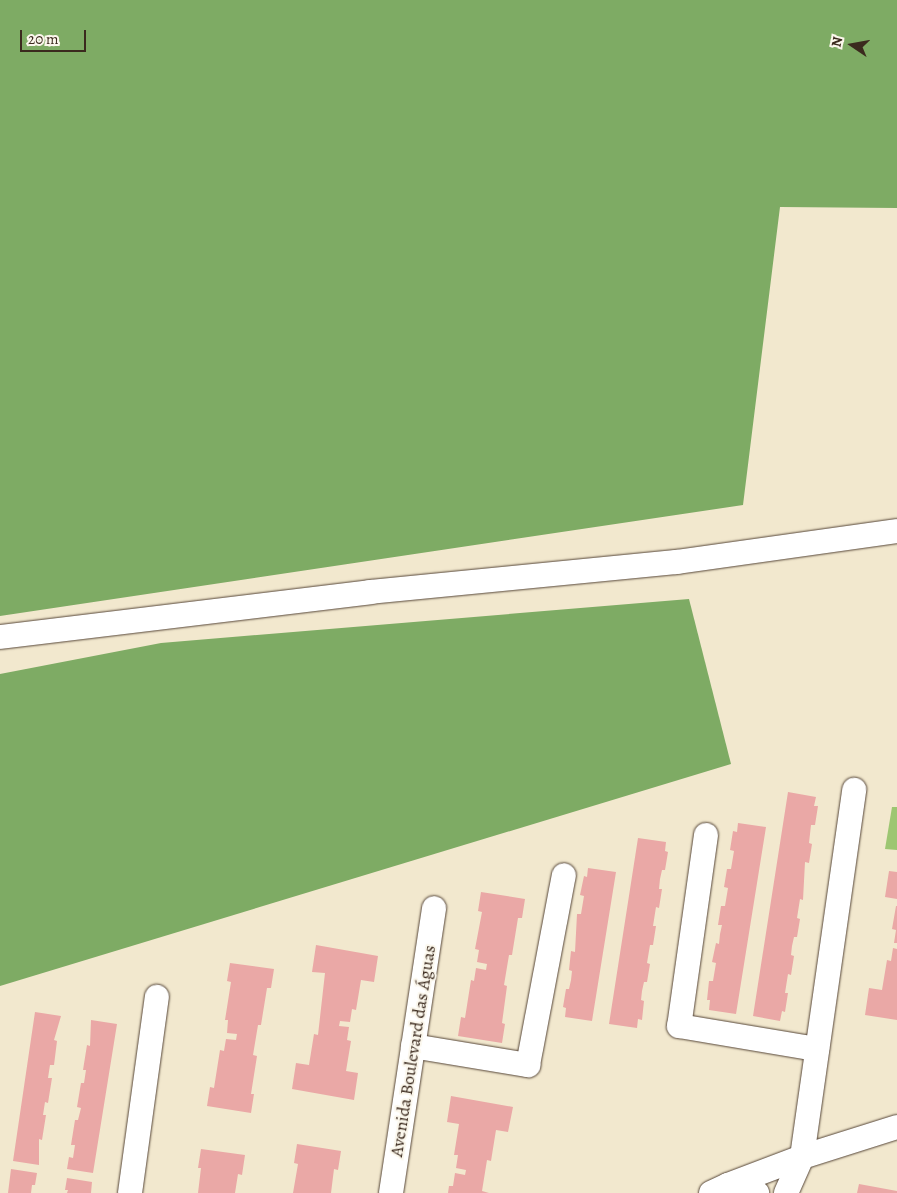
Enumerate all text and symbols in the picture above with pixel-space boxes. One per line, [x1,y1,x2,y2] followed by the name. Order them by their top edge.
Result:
[22,20,89,52] scale bar
[827,20,877,70] north arrow
[28,29,59,49] text: 20 m
[826,35,847,49] text: N
[386,944,440,1158] street label: Avenida Boulevard das Águas

